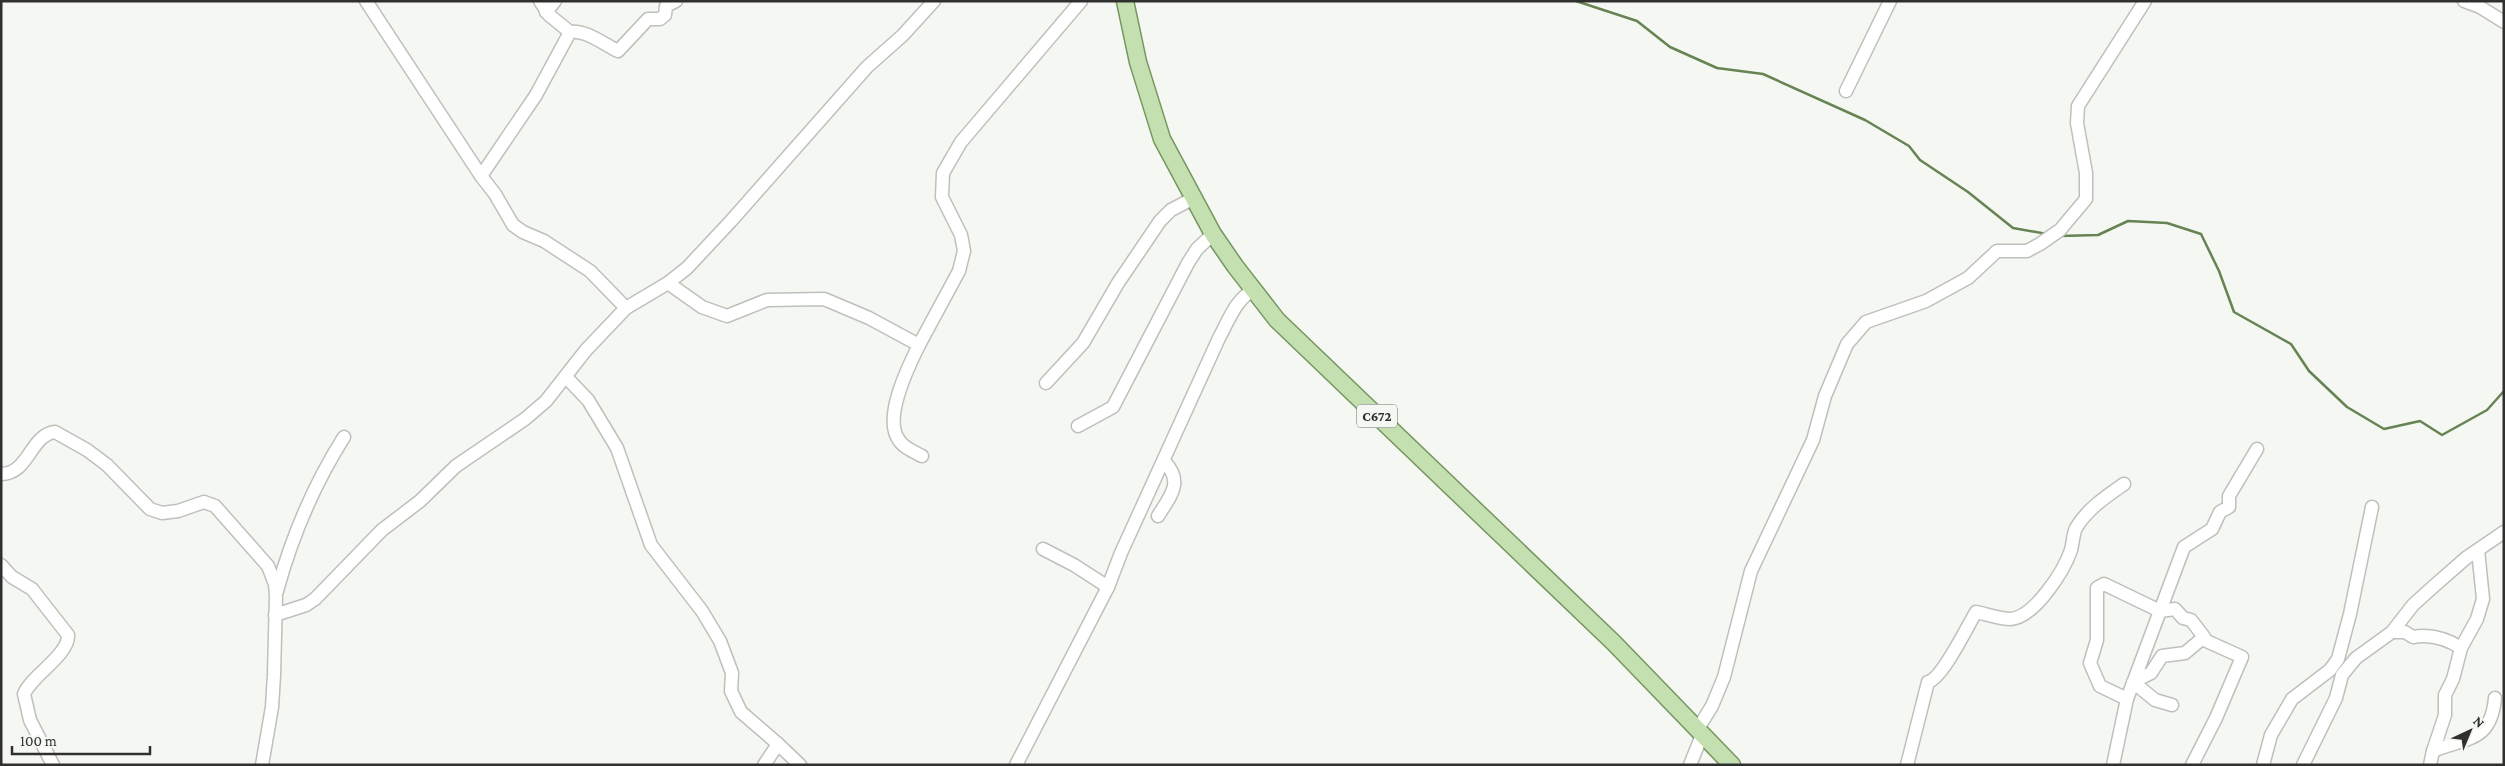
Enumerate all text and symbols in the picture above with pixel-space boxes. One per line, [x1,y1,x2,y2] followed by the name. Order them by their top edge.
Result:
[1357,404,1397,428] road number: C672
[2445,706,2495,756] north arrow
[2470,713,2488,731] text: N
[12,724,150,756] scale bar
[20,733,57,749] text: 100 m

